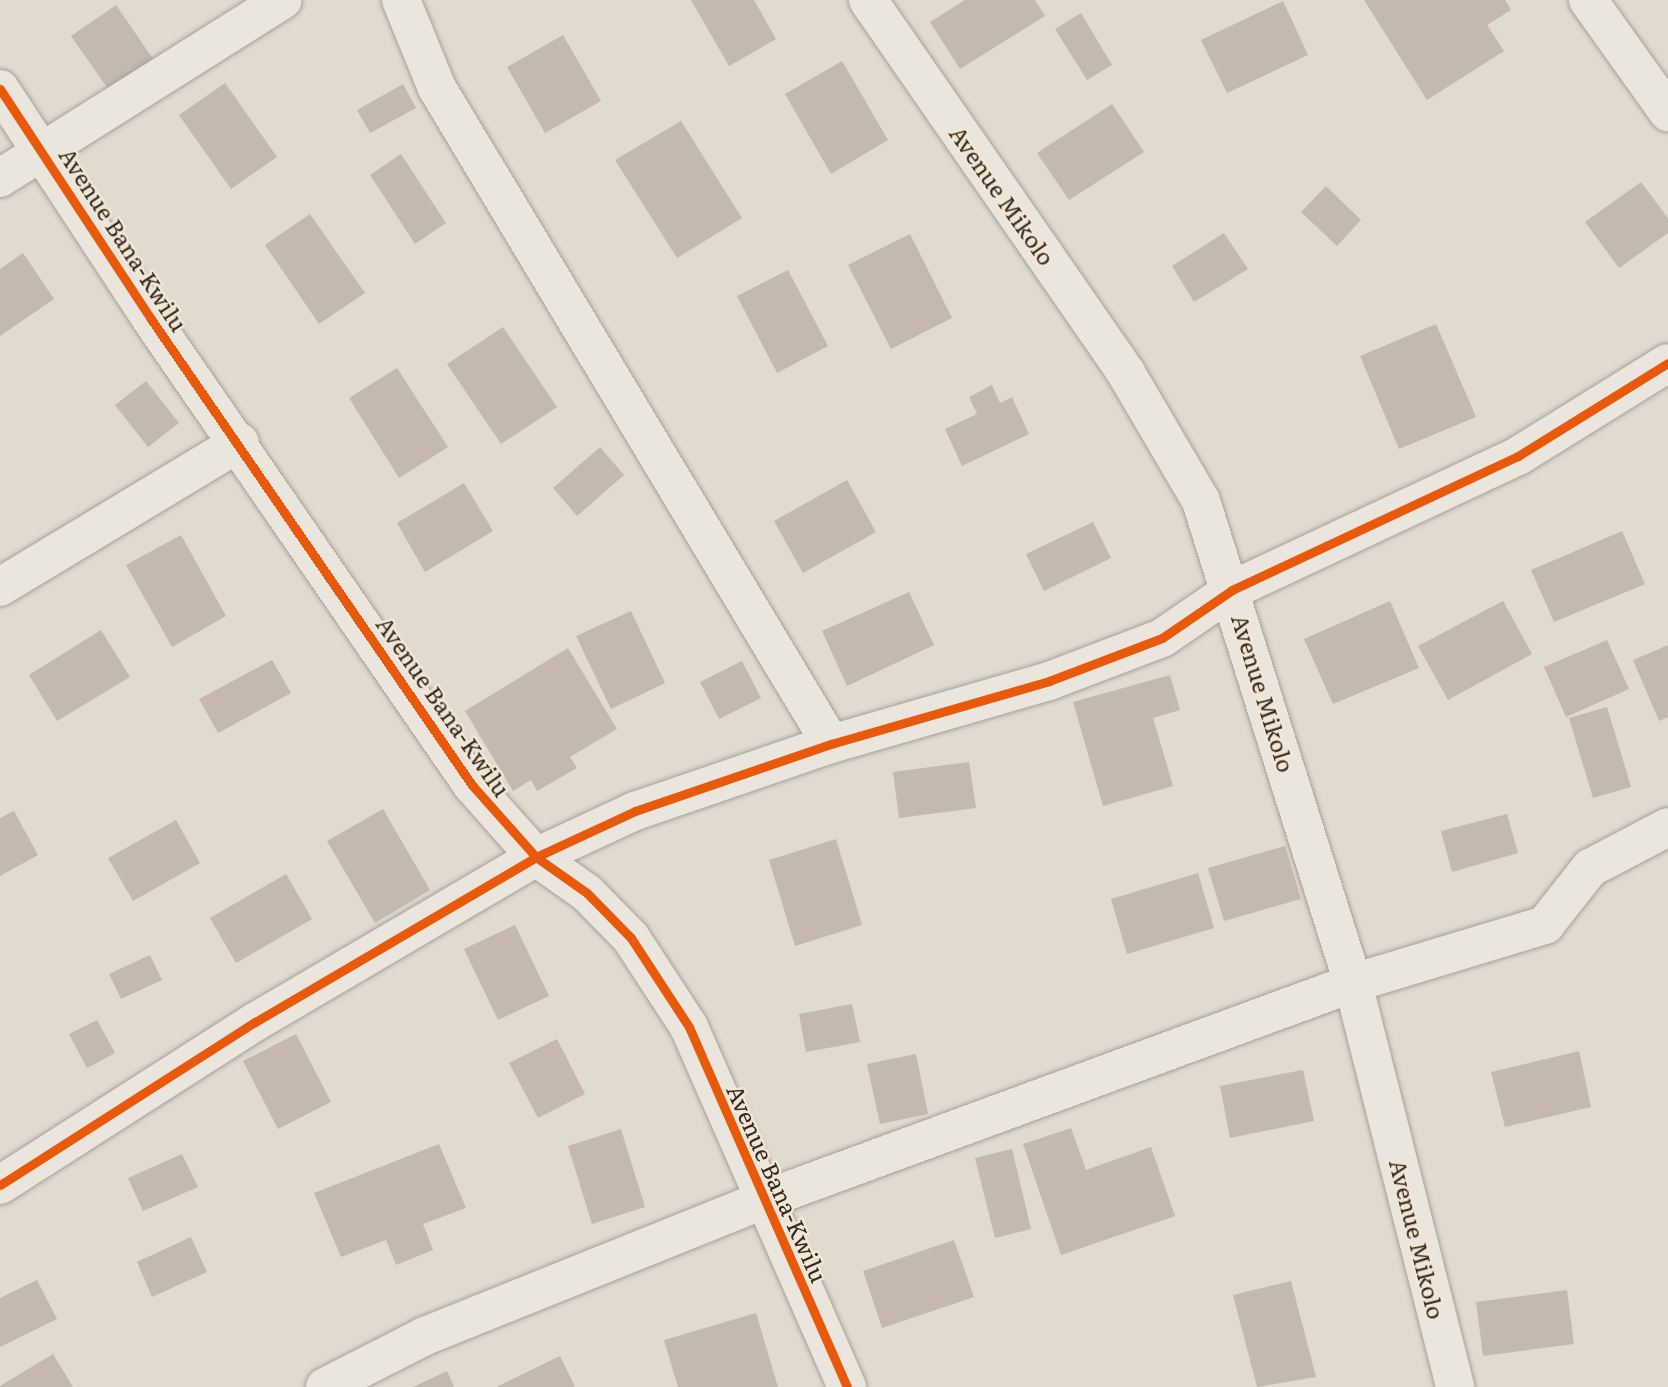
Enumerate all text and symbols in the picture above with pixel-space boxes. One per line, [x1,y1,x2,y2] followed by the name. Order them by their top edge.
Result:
[945,120,1061,270] street label: Avenue Mikolo
[54,142,194,336] street label: Avenue Bana-Kwilu
[371,611,517,801] street label: Avenue Bana-Kwilu
[1227,611,1301,775] street label: Avenue Mikolo
[722,1080,834,1286] street label: Avenue Bana-Kwilu
[1385,1156,1451,1322] street label: Avenue Mikolo

